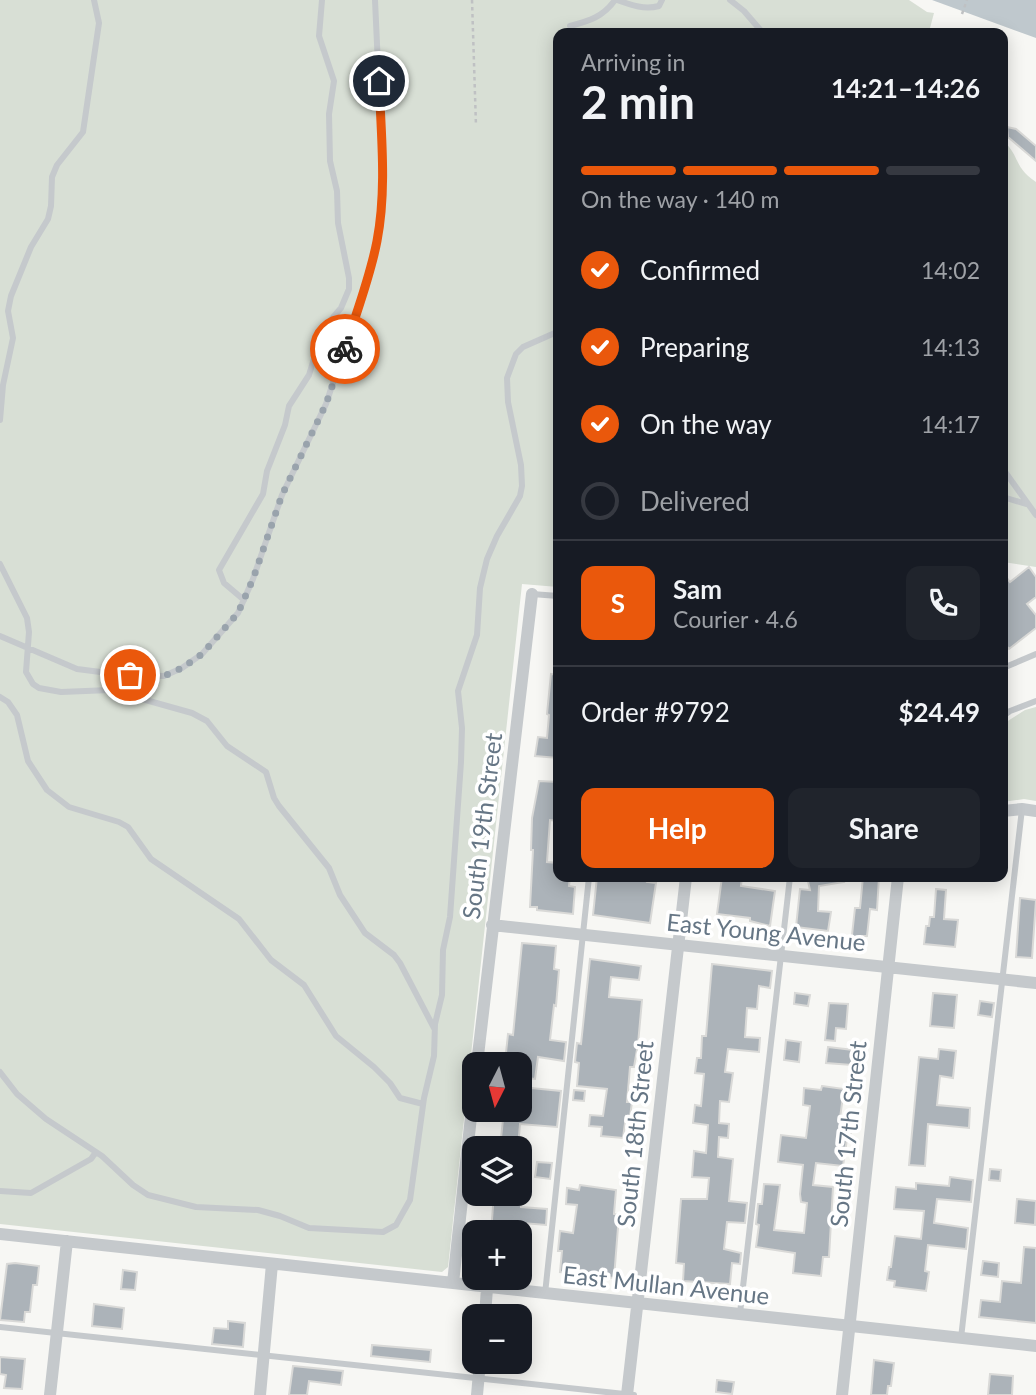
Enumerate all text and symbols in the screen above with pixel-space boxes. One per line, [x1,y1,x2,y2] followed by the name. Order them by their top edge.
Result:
[581,48,685,76] text: Arriving in
[349,51,409,111] pin
[360,62,398,100] icon: home
[831,72,980,104] text: 14:21–14:26
[581,74,695,129] text: 2 min
[581,185,780,213] text: On the way · 140 m
[581,251,619,289] icon: check
[640,254,760,286] text: Confirmed
[921,256,980,284] text: 14:02
[310,314,380,384] courier
[581,328,619,366] icon: check
[326,330,364,368] icon: bike
[640,331,749,363] text: Preparing
[921,333,980,361] text: 14:13
[581,405,619,443] icon: check
[640,408,772,440] text: On the way
[921,410,980,438] text: 14:17
[640,485,750,517] text: Delivered
[906,566,980,640] button: phone
[673,573,722,605] text: Sam
[611,587,625,619] text: S
[673,605,798,633] text: Courier · 4.6
[100,645,160,705] pin
[111,656,149,694] icon: bag
[581,696,730,728] text: Order #9792
[898,696,980,728] text: $24.49
[456,731,507,921] street label: South 19th Street
[581,788,774,868] button: Help
[788,788,980,868] button: Share
[665,907,867,956] street label: East Young Avenue
[610,1039,659,1228] street label: South 18th Street
[823,1039,872,1228] street label: South 17th Street
[462,1052,532,1122] north arrow
[462,1052,532,1374] map controls
[462,1136,532,1206] button: layers
[462,1220,532,1290] button: +
[561,1259,771,1310] street label: East Mullan Avenue
[462,1304,532,1374] button: −

